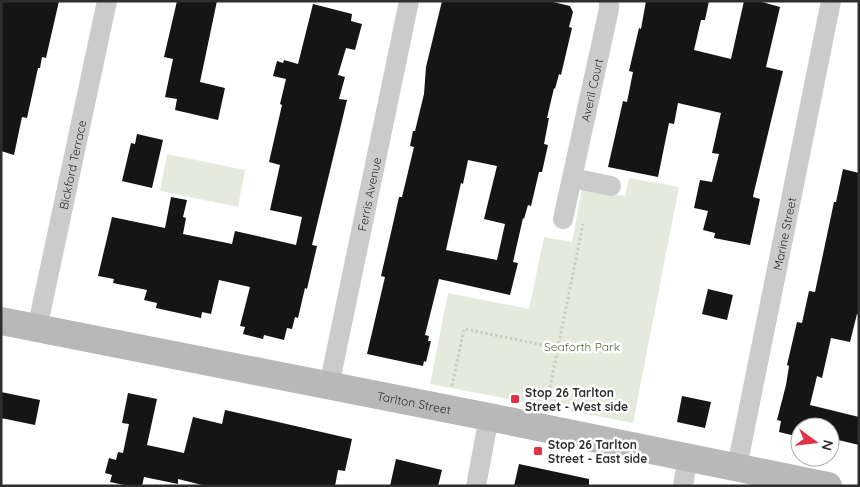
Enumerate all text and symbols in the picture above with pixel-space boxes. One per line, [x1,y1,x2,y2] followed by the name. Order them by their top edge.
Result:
[577,57,605,123] street label: Averil Court
[55,118,89,211] street label: Bickford Terrace
[354,156,384,232] street label: Ferris Avenue
[769,196,799,272] street label: Marine Street
[544,339,620,354] park label: Seaforth Park
[525,385,628,414] place label: Stop 26 Tarlton Street - West side
[376,388,452,417] street label: Tarlton Street
[509,393,521,405] marker: Stop 26 Tarlton Street - West side
[790,417,840,467] north arrow
[548,437,647,466] place label: Stop 26 Tarlton Street - East side
[818,438,838,453] text: N
[532,445,544,457] marker: Stop 26 Tarlton Street - East side

